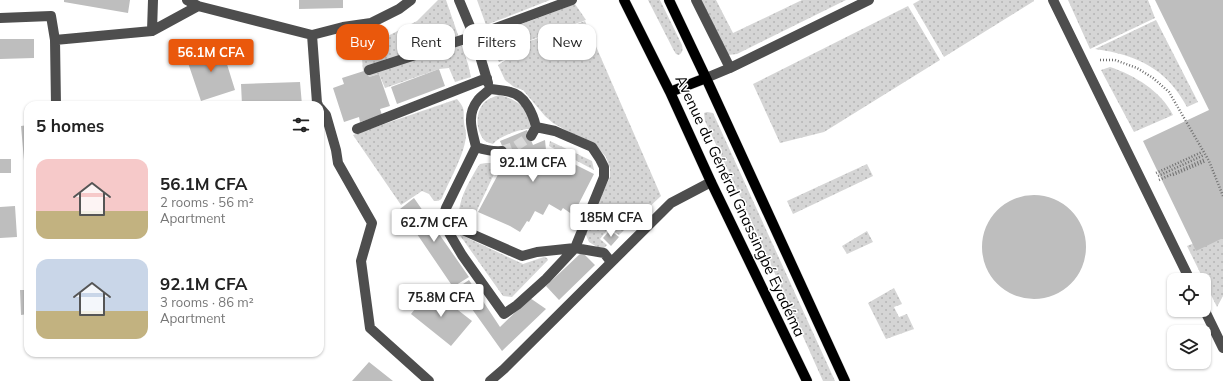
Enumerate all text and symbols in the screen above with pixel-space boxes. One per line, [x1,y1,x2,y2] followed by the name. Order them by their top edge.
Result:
[336,24,389,60] chip: Buy
[397,24,455,60] chip: Rent
[463,24,530,60] chip: Filters
[538,24,596,60] chip: New
[165,39,257,73] pin: 56.1M CFA
[178,44,244,60] text: 56.1M CFA
[671,72,810,340] street label: Avenue du Général Gnassingbé Eyadéma
[290,114,312,136] icon: filters
[36,115,104,136] text: 5 homes
[487,149,579,183] pin: 92.1M CFA
[500,154,566,170] text: 92.1M CFA
[160,173,247,194] text: 56.1M CFA
[68,175,116,223] icon: home
[160,194,254,210] text: 2 rooms · 56 m²
[570,204,652,238] pin: 185M CFA
[388,209,480,243] pin: 62.7M CFA
[579,209,643,225] text: 185M CFA
[160,210,225,226] text: Apartment
[401,214,467,230] text: 62.7M CFA
[160,273,247,294] text: 92.1M CFA
[1167,273,1211,369] map controls
[1167,273,1211,317] button: locate
[68,275,116,323] icon: home
[395,284,487,318] pin: 75.8M CFA
[408,289,474,305] text: 75.8M CFA
[160,294,254,310] text: 3 rooms · 86 m²
[160,310,225,326] text: Apartment
[1167,325,1211,369] button: layers

